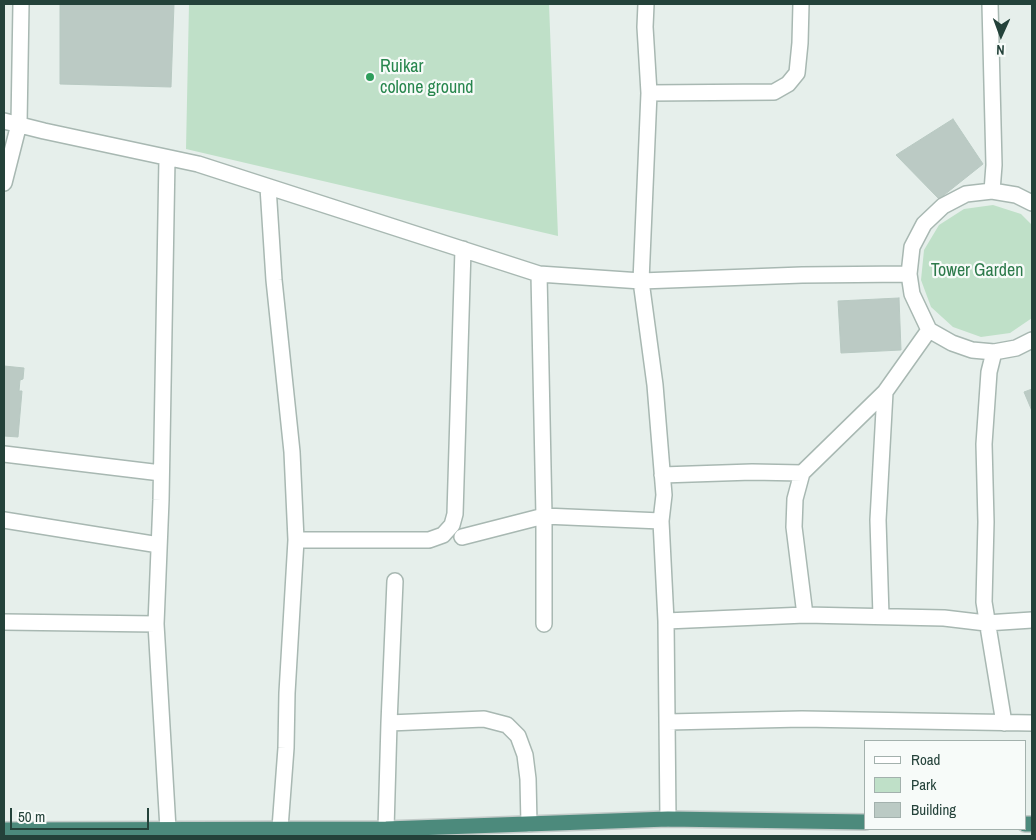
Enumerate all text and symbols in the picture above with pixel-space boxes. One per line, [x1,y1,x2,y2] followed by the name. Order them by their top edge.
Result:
[976,10,1026,60] north arrow
[996,41,1005,59] text: N
[380,56,474,98] place label: Ruikar colone ground
[364,71,376,83] marker: Ruikar colone ground
[931,260,1023,282] park label: Tower Garden
[864,740,1026,830] legend
[911,749,940,770] text: Road
[911,774,936,795] text: Park
[12,798,151,830] scale bar
[911,799,956,820] text: Building
[18,806,45,827] text: 50 m

